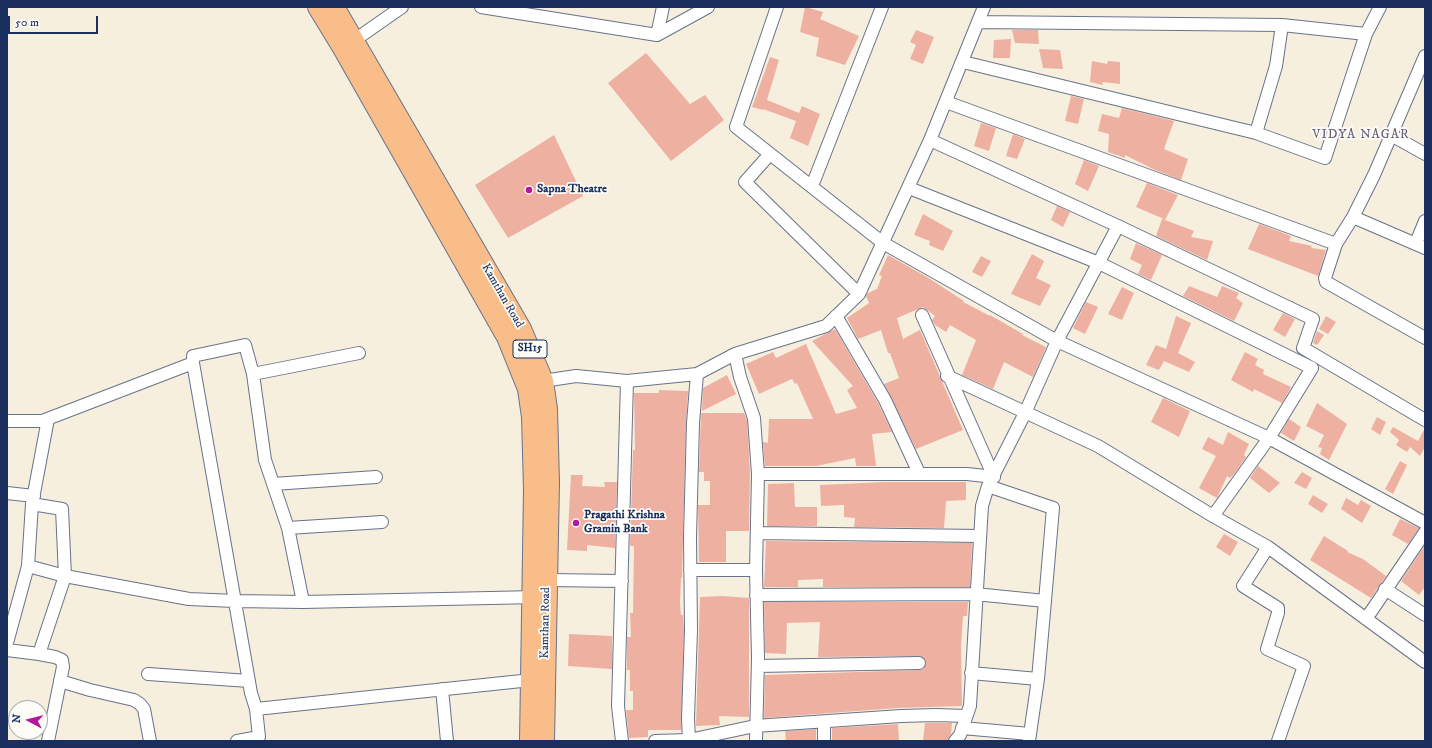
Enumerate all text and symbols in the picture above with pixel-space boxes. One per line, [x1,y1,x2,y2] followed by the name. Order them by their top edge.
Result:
[10,8,100,34] scale bar
[15,15,39,30] text: 50 m
[1312,127,1410,143] district label: VIDYA NAGAR
[537,183,607,197] place label: Sapna Theatre
[524,185,534,195] marker: Sapna Theatre
[478,261,526,331] street label: Kamthan Road
[513,340,547,358] road number: SH15
[584,509,665,537] place label: Pragathi Krishna Gramin Bank
[571,518,581,528] marker: Pragathi Krishna Gramin Bank
[538,587,554,659] street label: Kamthan Road
[8,700,48,740] north arrow
[10,713,25,724] text: N

